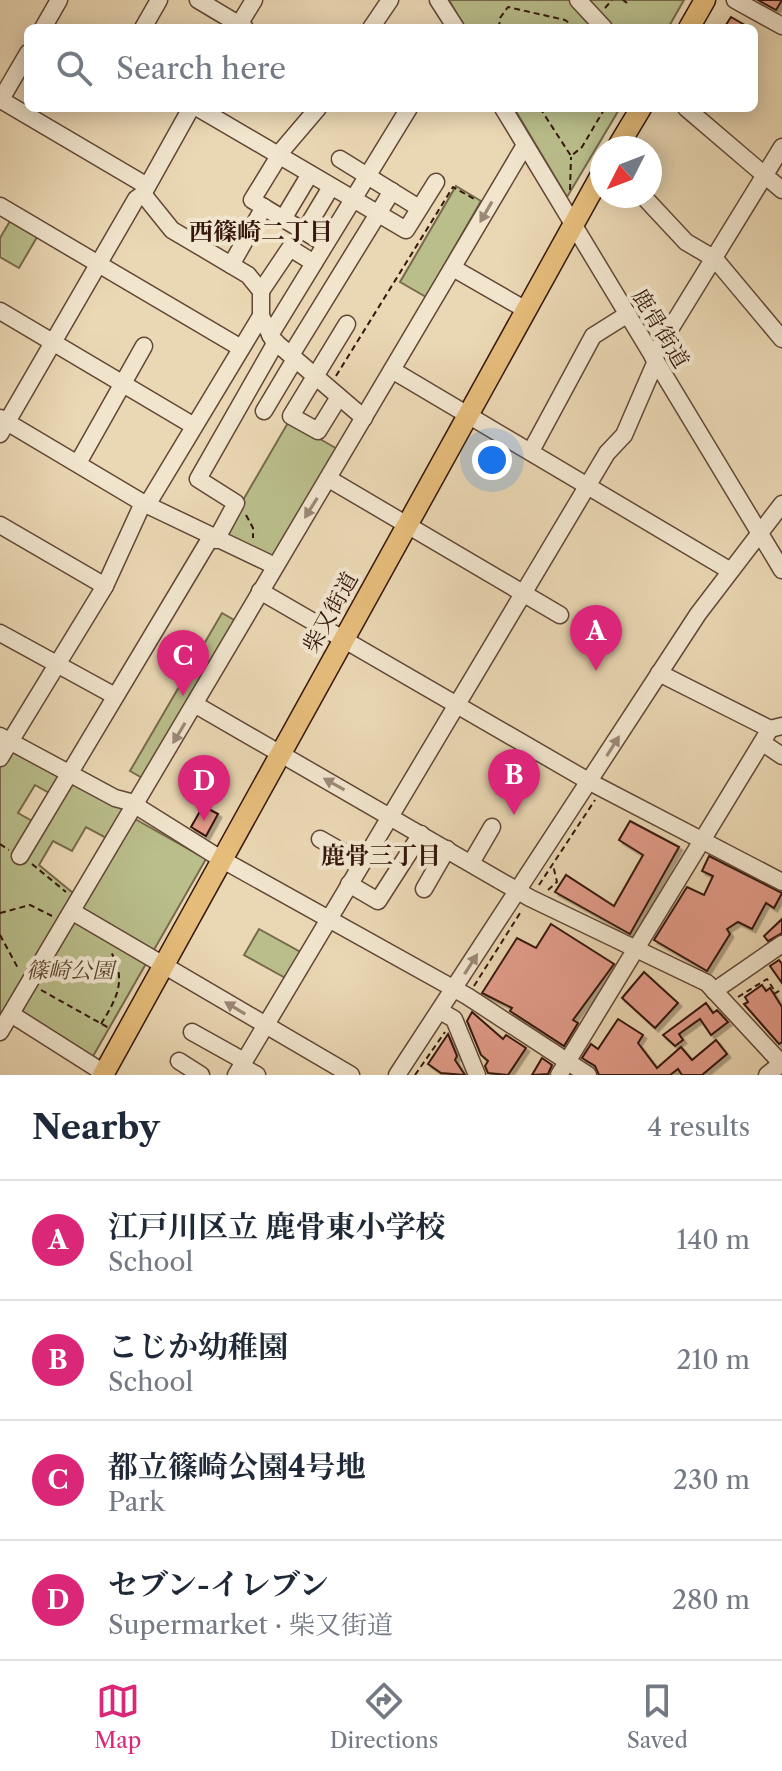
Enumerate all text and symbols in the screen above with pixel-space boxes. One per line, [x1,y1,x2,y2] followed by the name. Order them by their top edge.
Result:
[24,24,758,112] search box
[52,46,96,90] icon: search
[116,50,286,87] text: Search here
[590,136,662,208] north arrow
[479,201,493,223] one-way arrow
[189,217,333,246] district label: 西篠崎二丁目
[626,284,695,373] street label: 鹿骨街道
[472,440,512,480] your location
[304,497,319,520] one-way arrow
[297,567,364,657] street label: 柴又街道
[570,605,622,671] pin: A
[157,630,209,696] pin: C
[173,722,187,744] one-way arrow
[605,735,620,756] one-way arrow
[488,749,540,815] pin: B
[178,755,230,821] pin: D
[323,777,345,791] one-way arrow
[321,841,441,870] district label: 鹿骨三丁目
[464,953,479,974] one-way arrow
[26,957,117,984] park label: 篠崎公園
[224,1001,247,1015] one-way arrow
[32,1106,160,1148] text: Nearby
[647,1111,750,1143] text: 4 results
[108,1208,446,1245] text: 江戸川区立 鹿骨東小学校
[48,1224,68,1256] text: A
[676,1224,750,1256] text: 140 m
[108,1246,193,1278] text: School
[108,1328,288,1365] text: こじか幼稚園
[48,1344,68,1376] text: B
[677,1344,750,1376] text: 210 m
[108,1366,193,1398] text: School
[108,1448,366,1485] text: 都立篠崎公園4号地
[48,1464,68,1496] text: C
[673,1464,750,1496] text: 230 m
[108,1486,165,1518] text: Park
[108,1566,329,1603] text: セブン-イレブン
[47,1584,69,1616] text: D
[672,1584,750,1616] text: 280 m
[108,1609,393,1641] text: Supermarket · 柴又街道
[94,1679,141,1754] tab: Map
[330,1679,438,1754] tab: Directions
[627,1679,688,1754] tab: Saved

